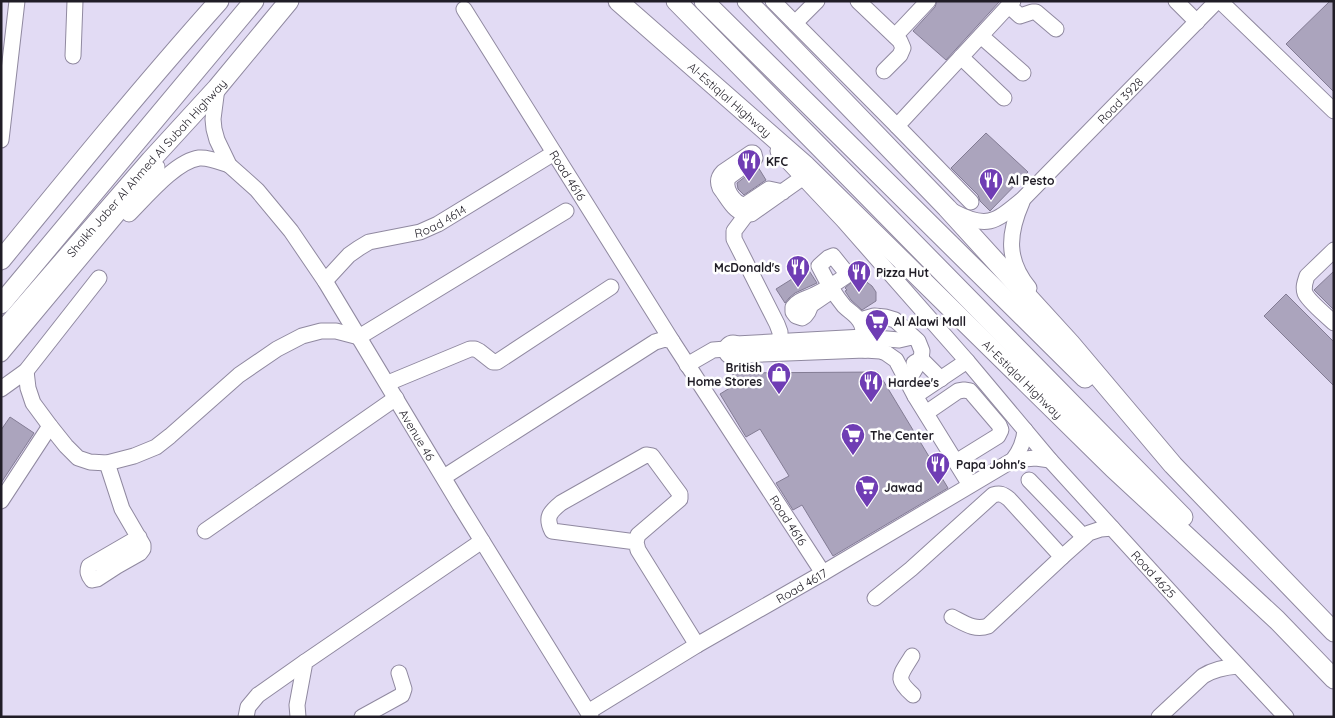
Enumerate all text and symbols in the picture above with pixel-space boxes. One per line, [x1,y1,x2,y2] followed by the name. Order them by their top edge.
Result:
[685,59,775,140] street label: Al-Estiqlal Highway
[1094,74,1146,127] street label: Road 3928
[63,75,229,260] street label: Shaikh Jaber Al Ahmed Al Subah Highway
[547,147,590,204] street label: Road 4616
[736,148,762,182] restaurant icon: KFC
[766,154,788,169] place label: KFC
[978,167,1004,201] restaurant icon: Al Pesto
[1008,173,1055,188] place label: Al Pesto
[413,201,469,240] street label: Road 4614
[785,254,811,288] restaurant icon: McDonald's
[846,259,872,293] restaurant icon: Pizza Hut
[714,260,780,275] place label: McDonald's
[876,265,929,280] place label: Pizza Hut
[864,308,890,342] supermarket icon: Al Alawi Mall
[894,314,966,329] place label: Al Alawi Mall
[979,336,1066,422] street label: Al-Estiqlal Highway
[687,360,762,389] place label: British Home Stores
[766,361,792,395] shop icon: British Home Stores
[858,369,884,403] restaurant icon: Hardee's
[888,375,939,390] place label: Hardee's
[396,406,439,463] street label: Avenue 46
[840,422,866,456] supermarket icon: The Center
[870,428,934,443] place label: The Center
[925,451,951,485] restaurant icon: Papa John's
[956,457,1026,472] place label: Papa John's
[854,474,880,508] supermarket icon: Jawad
[884,480,922,495] place label: Jawad
[767,492,811,548] street label: Road 4616
[1128,547,1179,601] street label: Road 4625
[773,565,830,606] street label: Road 4617

